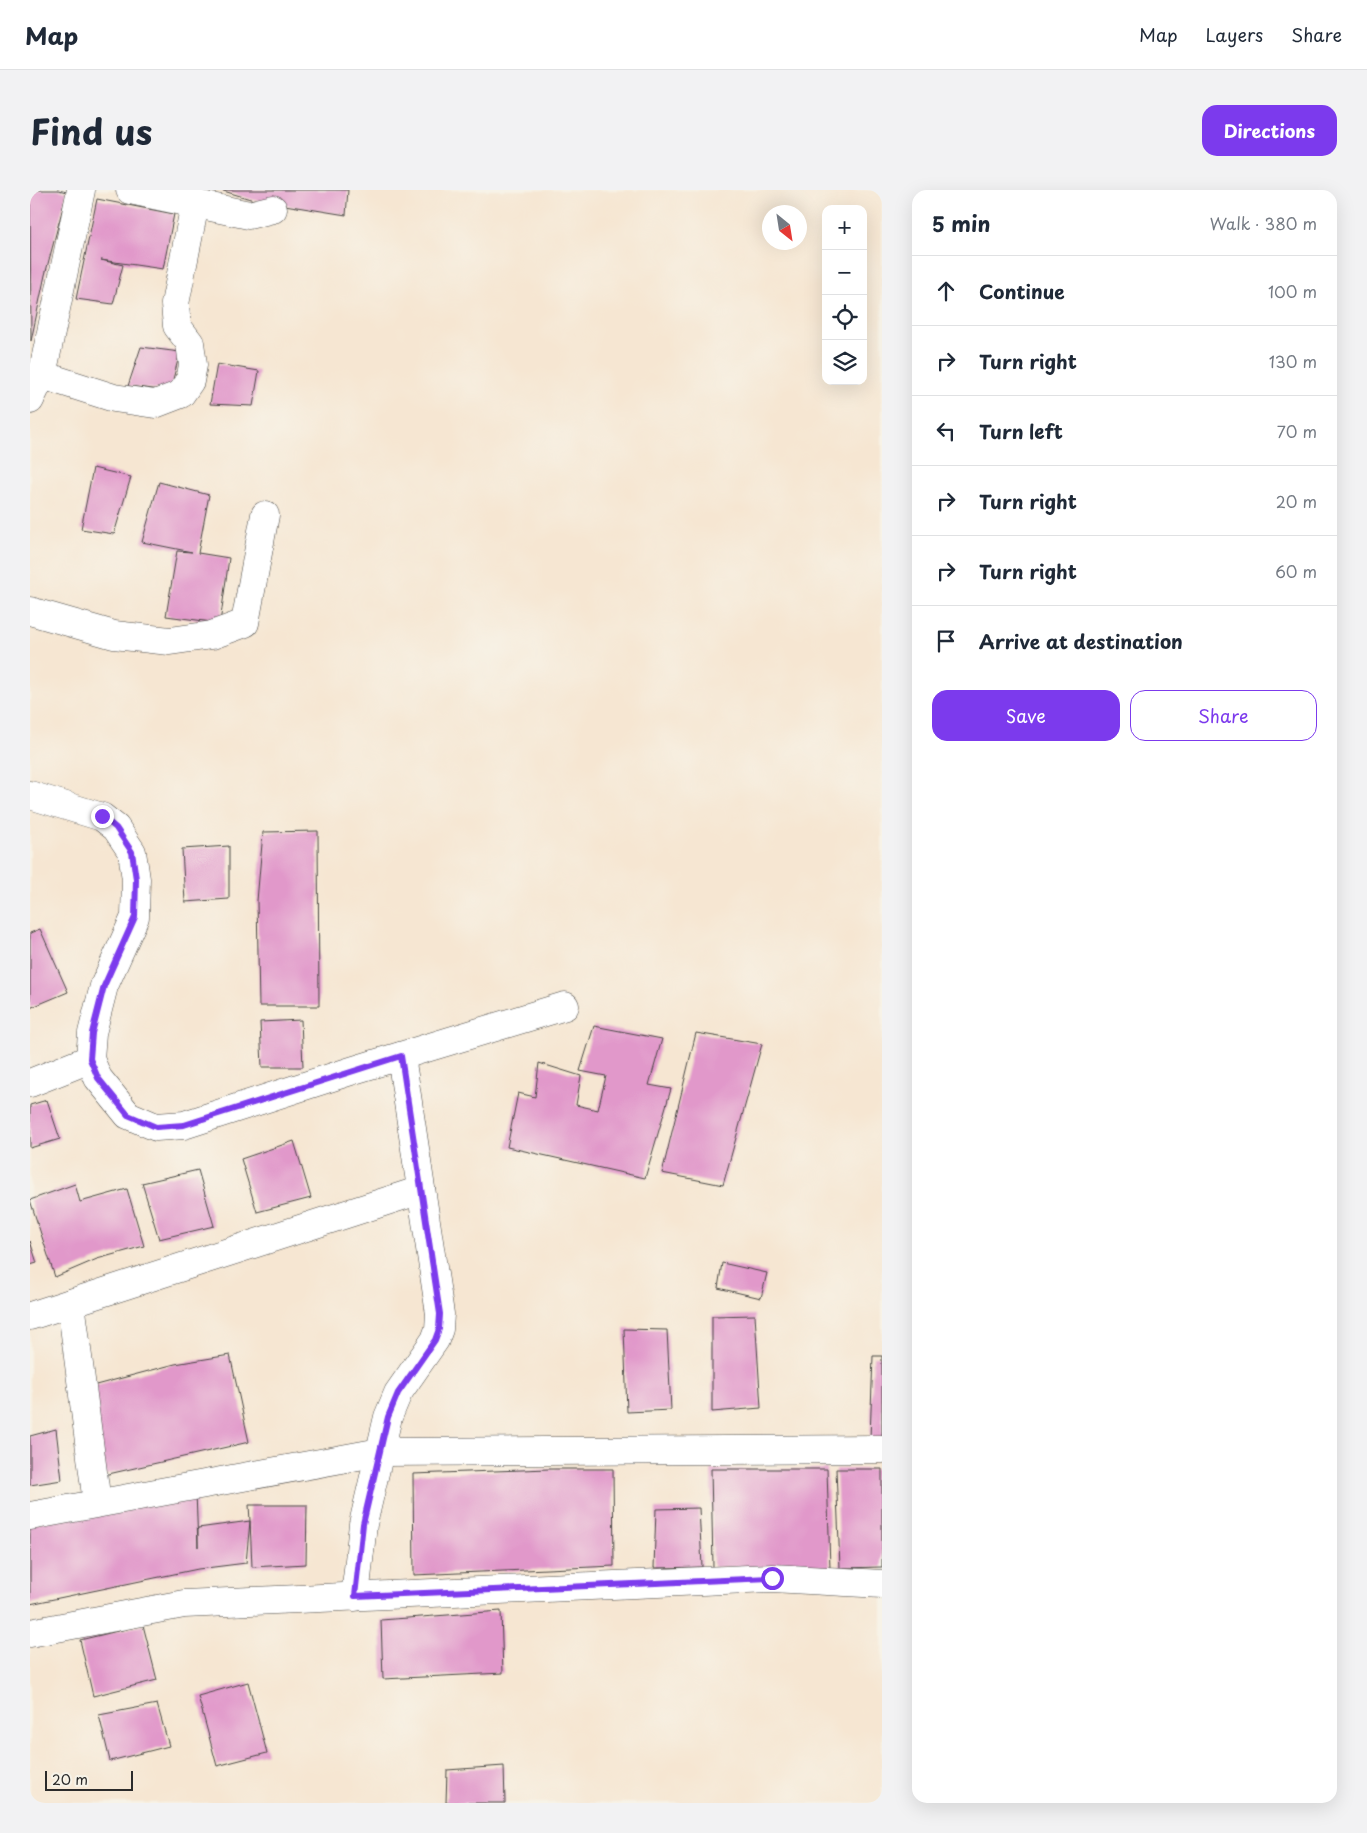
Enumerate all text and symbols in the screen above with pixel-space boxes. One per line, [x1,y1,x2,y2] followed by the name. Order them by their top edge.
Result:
[25,17,78,53] text: Map
[1139,21,1178,48] text: Map
[1206,21,1263,48] text: Layers
[1291,21,1342,48] text: Share
[30,104,152,157] text: Find us
[1202,105,1337,156] button: Directions
[762,205,807,250] north arrow
[822,205,867,385] map controls
[822,205,867,250] button: +
[932,207,990,239] text: 5 min
[1210,211,1317,235] text: Walk · 380 m
[822,250,867,295] button: −
[932,277,960,305] icon: ahead
[979,277,1065,305] text: Continue
[1268,279,1317,303] text: 100 m
[822,295,867,340] button: locate
[822,340,867,385] button: layers
[932,347,960,375] icon: right
[979,347,1077,375] text: Turn right
[1269,349,1317,373] text: 130 m
[932,417,960,445] icon: left
[979,417,1063,445] text: Turn left
[1277,419,1317,443] text: 70 m
[932,487,960,515] icon: right
[979,487,1077,515] text: Turn right
[1276,489,1317,513] text: 20 m
[932,557,960,585] icon: right
[979,557,1077,585] text: Turn right
[1275,559,1317,583] text: 60 m
[932,627,960,655] icon: arrive
[979,627,1183,655] text: Arrive at destination
[932,690,1120,741] button: Save
[1130,690,1317,741] button: Share
[91,805,114,828] route end
[761,1567,784,1590] route start
[45,1768,132,1791] scale bar
[52,1769,88,1790] text: 20 m

